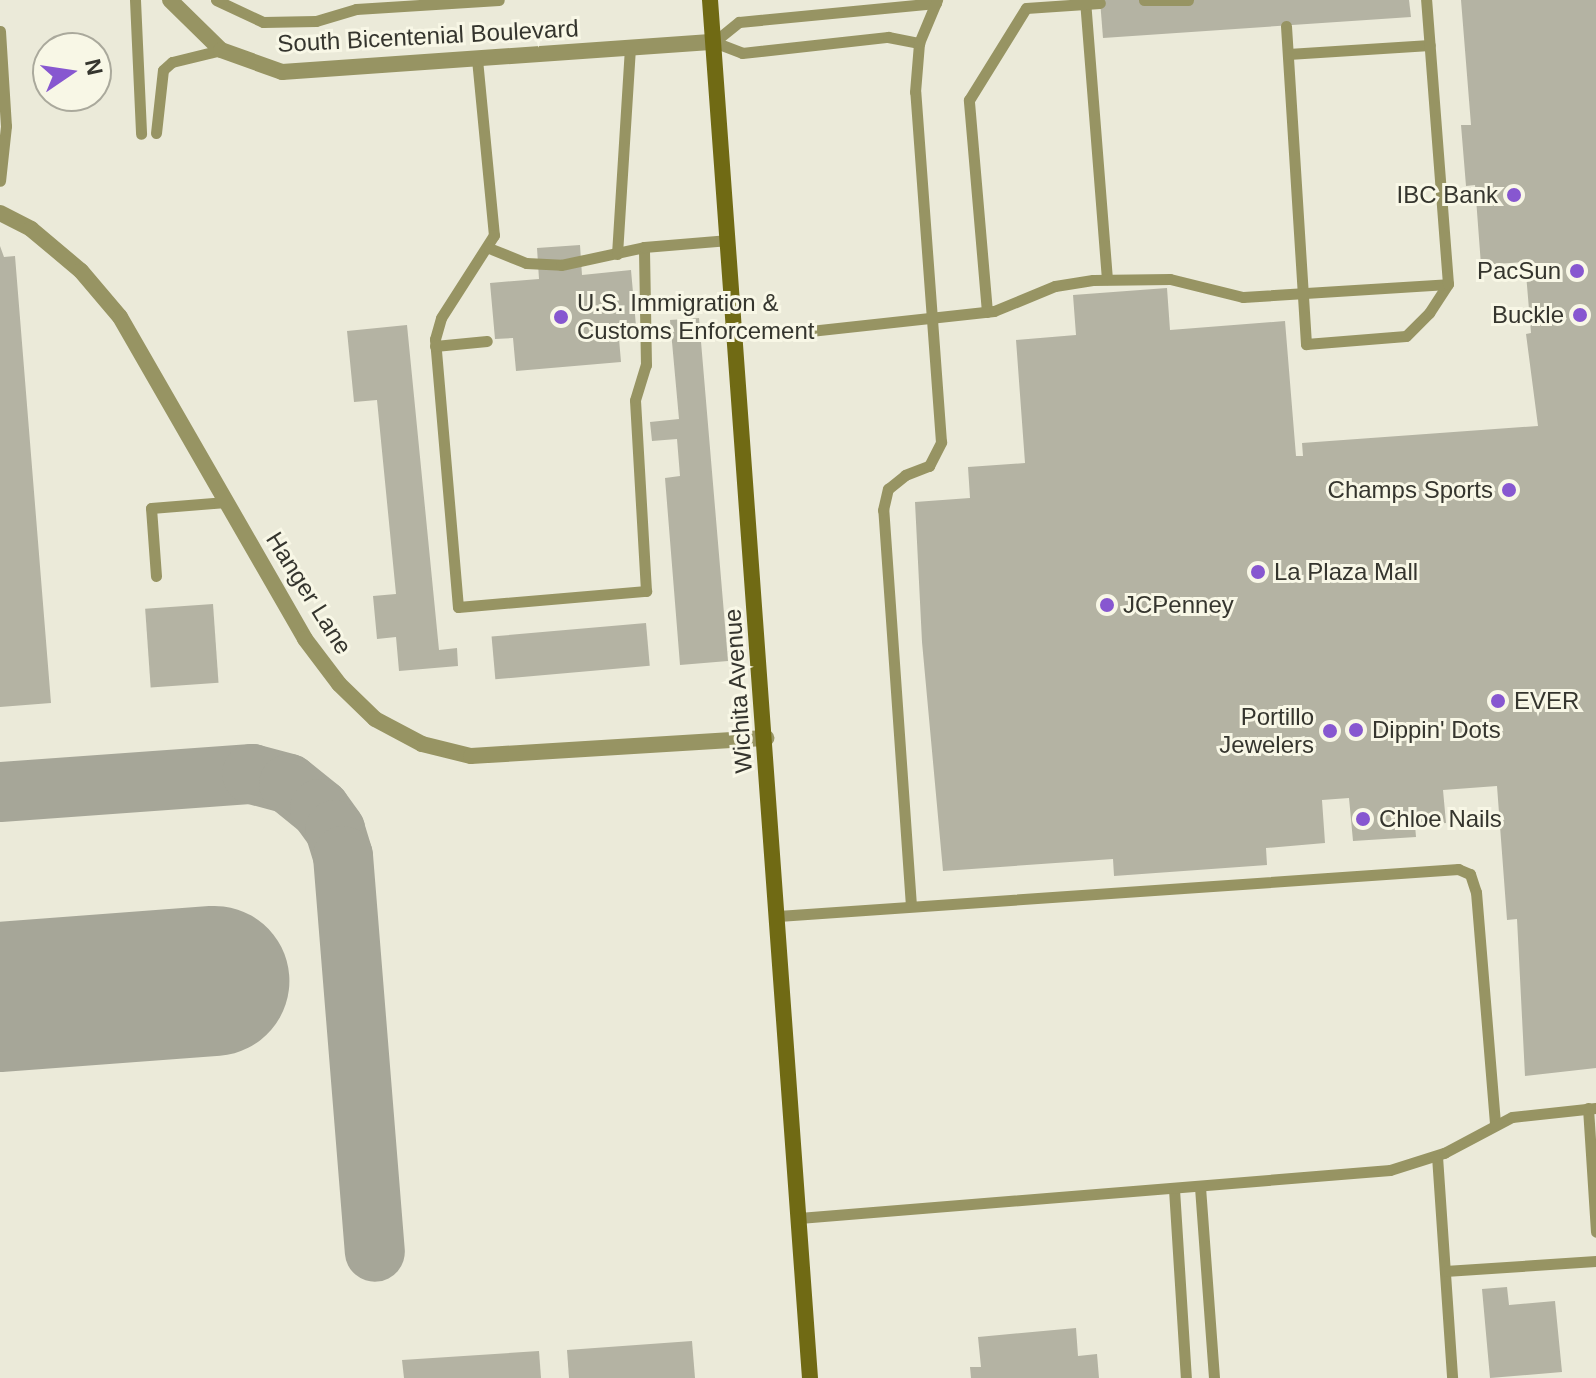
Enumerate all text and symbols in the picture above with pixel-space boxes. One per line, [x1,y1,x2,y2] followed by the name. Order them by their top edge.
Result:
[277,14,579,58] street label: South Bicentenial Boulevard
[32,32,112,112] north arrow
[80,56,108,77] text: N
[1397,181,1498,209] place label: IBC Bank
[1505,186,1523,204] marker: IBC Bank
[1477,257,1561,285] place label: PacSun
[1568,262,1586,280] marker: PacSun
[577,289,814,345] place label: U.S. Immigration & Customs Enforcement
[1492,301,1564,329] place label: Buckle
[1571,306,1589,324] marker: Buckle
[552,308,570,326] marker: U.S. Immigration & Customs Enforcement
[1328,476,1493,504] place label: Champs Sports
[1500,481,1518,499] marker: Champs Sports
[260,527,358,659] street label: Hanger Lane
[1274,558,1418,586] place label: La Plaza Mall
[1249,563,1267,581] marker: La Plaza Mall
[1123,591,1234,619] place label: JCPenney
[1098,596,1116,614] marker: JCPenney
[718,607,758,775] street label: Wichita Avenue
[1514,687,1579,715] place label: EVER
[1489,692,1507,710] marker: EVER
[1219,703,1314,759] place label: Portillo Jewelers
[1372,716,1501,744] place label: Dippin' Dots
[1347,721,1365,739] marker: Dippin' Dots
[1321,722,1339,740] marker: Portillo Jewelers
[1379,805,1502,833] place label: Chloe Nails
[1354,810,1372,828] marker: Chloe Nails

